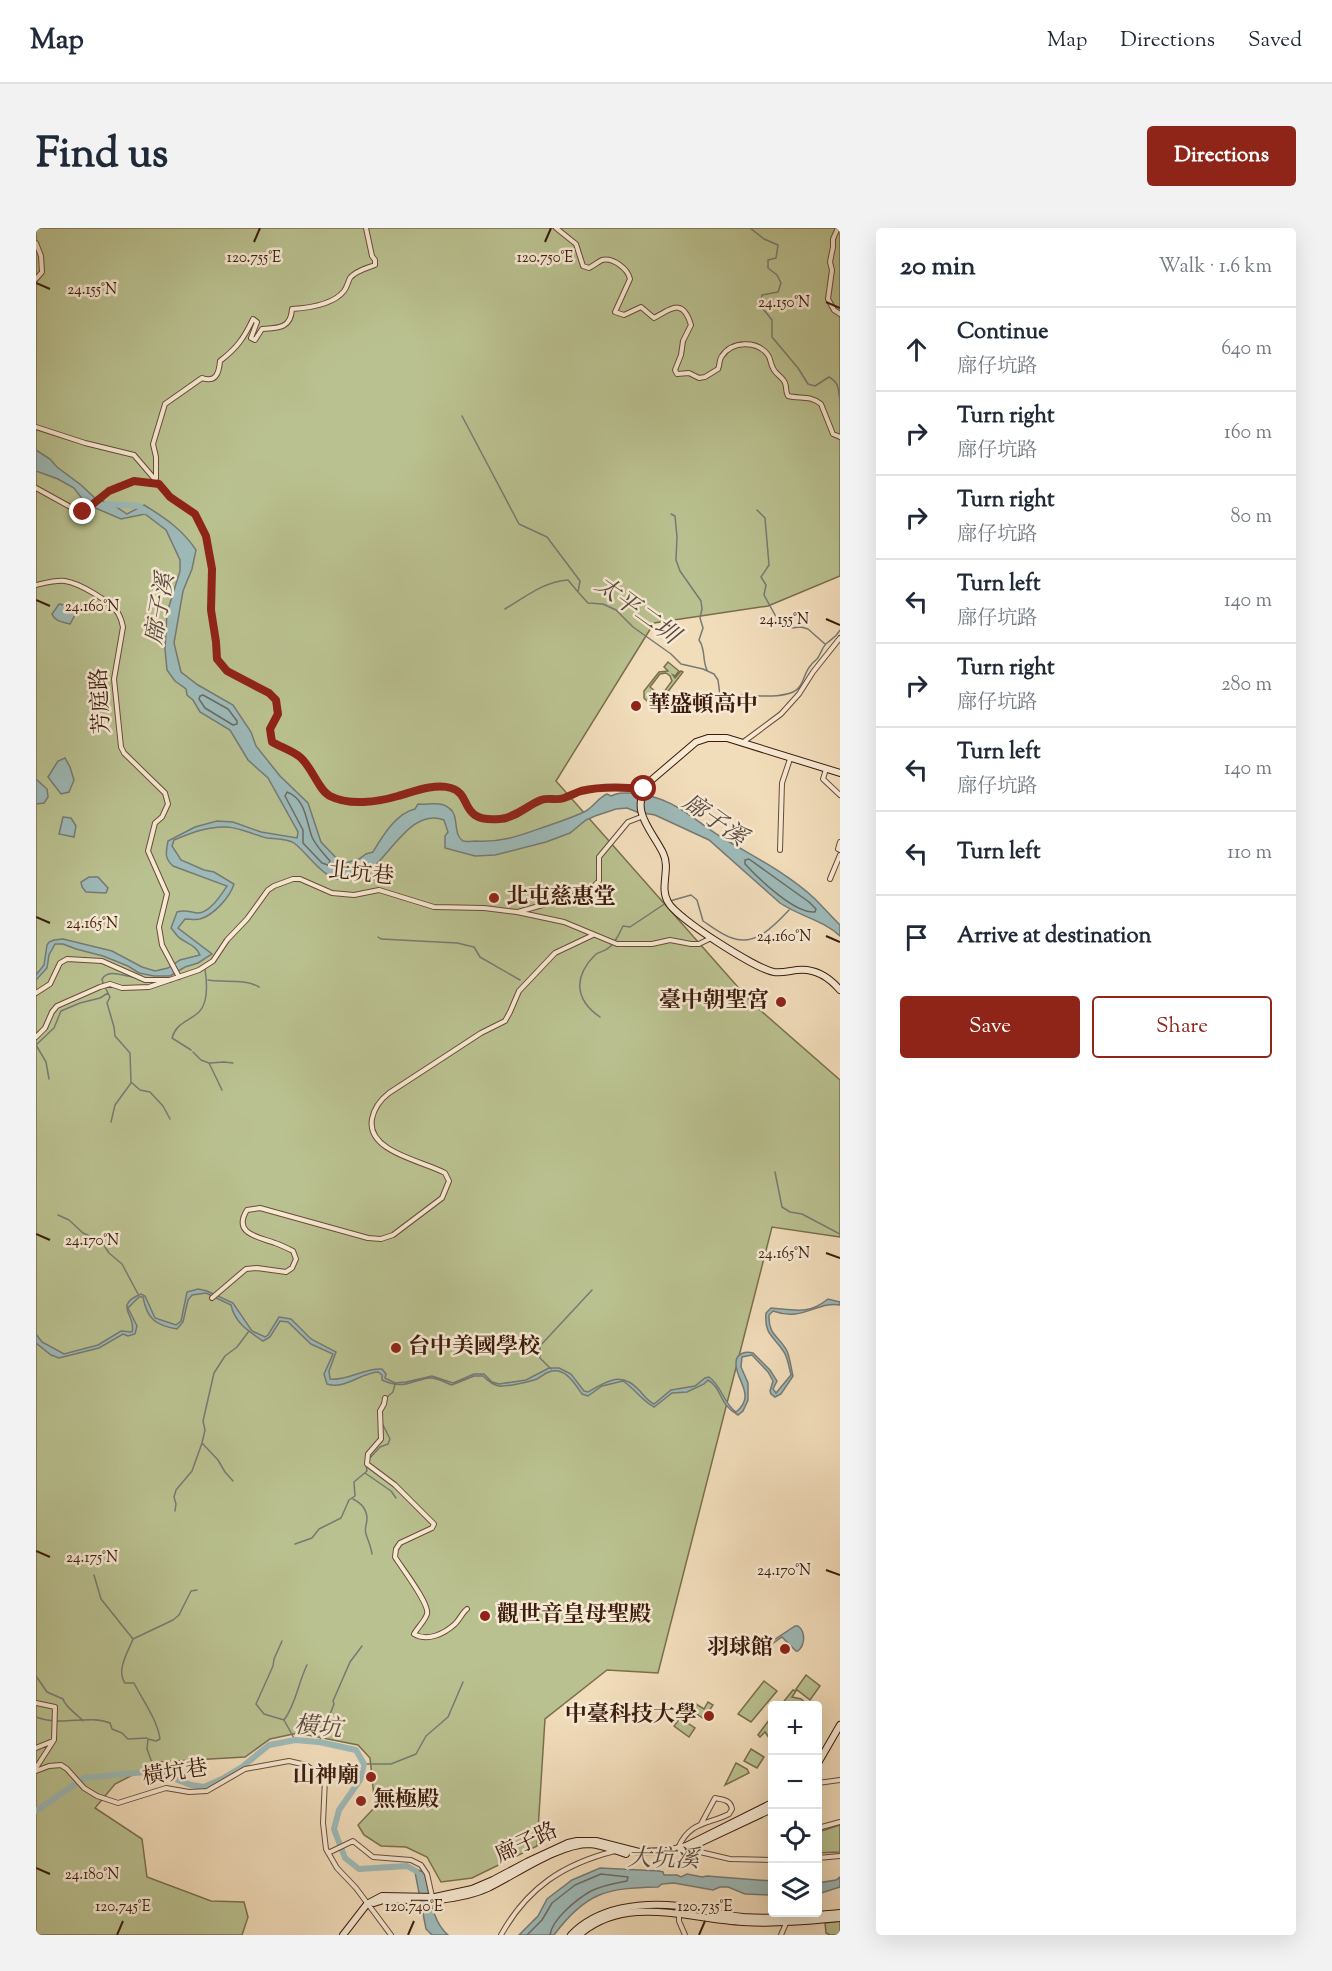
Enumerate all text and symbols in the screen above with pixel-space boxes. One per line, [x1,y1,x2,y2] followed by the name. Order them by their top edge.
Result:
[30,21,84,61] text: Map
[1047,26,1087,56] text: Map
[1120,26,1215,56] text: Directions
[1248,26,1302,56] text: Saved
[36,126,168,186] text: Find us
[1147,126,1296,186] button: Directions
[227,248,281,269] text: 120.755°E
[517,248,573,269] text: 120.750°E
[900,249,976,286] text: 20 min
[1158,253,1272,282] text: Walk · 1.6 km
[67,280,117,301] text: 24.155°N
[758,293,810,314] text: 24.150°N
[957,317,1048,349] text: Continue
[900,333,933,366] icon: ahead
[1221,335,1272,364] text: 640 m
[957,353,1037,382] text: 廍仔坑路
[957,401,1054,433] text: Turn right
[900,417,933,450] icon: right
[1224,419,1272,448] text: 160 m
[957,437,1037,466] text: 廍仔坑路
[957,485,1054,517] text: Turn right
[69,498,95,524] route end
[900,501,933,534] icon: right
[1231,503,1272,532] text: 80 m
[957,521,1037,550] text: 廍仔坑路
[138,568,185,647] water label: 廍子溪
[587,569,688,655] water label: 太平二圳
[957,569,1040,601] text: Turn left
[900,585,933,618] icon: left
[1224,587,1272,616] text: 140 m
[65,597,119,618] text: 24.160°N
[957,605,1037,634] text: 廍仔坑路
[759,610,809,631] text: 24.155°N
[957,653,1054,685] text: Turn right
[84,667,120,735] street label: 芳庭路
[900,669,933,702] icon: right
[1221,671,1272,700] text: 280 m
[957,689,1037,718] text: 廍仔坑路
[648,690,758,722] place label: 華盛頓高中
[629,699,643,713] marker: 華盛頓高中
[957,737,1040,769] text: Turn left
[900,753,933,786] icon: left
[1224,755,1272,784] text: 140 m
[957,773,1037,802] text: 廍仔坑路
[630,775,656,801] route start
[675,786,756,857] water label: 廍子溪
[900,837,933,870] icon: left
[957,837,1040,869] text: Turn left
[1227,839,1272,868] text: 110 m
[327,856,395,894] street label: 北坑巷
[506,882,616,914] place label: 北屯慈惠堂
[487,891,501,905] marker: 北屯慈惠堂
[66,914,118,935] text: 24.165°N
[900,921,933,954] icon: arrive
[957,921,1152,953] text: Arrive at destination
[757,927,811,948] text: 24.160°N
[659,986,769,1018] place label: 臺中朝聖宮
[774,995,788,1009] marker: 臺中朝聖宮
[900,996,1080,1058] button: Save
[1092,996,1272,1058] button: Share
[65,1231,119,1252] text: 24.170°N
[758,1244,810,1265] text: 24.165°N
[408,1332,540,1364] place label: 台中美國學校
[389,1341,403,1355] marker: 台中美國學校
[66,1548,118,1569] text: 24.175°N
[757,1561,811,1582] text: 24.170°N
[497,1600,651,1632] place label: 觀世音皇母聖殿
[478,1609,492,1623] marker: 觀世音皇母聖殿
[707,1633,773,1665] place label: 羽球館
[778,1642,792,1656] marker: 羽球館
[565,1700,697,1732] place label: 中臺科技大學
[768,1701,822,1917] map controls
[768,1701,822,1755] button: +
[293,1709,347,1747] water label: 橫坑
[702,1709,716,1723] marker: 中臺科技大學
[140,1753,210,1795] street label: 橫坑巷
[768,1755,822,1809] button: −
[293,1761,359,1793] place label: 山神廟
[364,1770,378,1784] marker: 山神廟
[373,1785,439,1817] place label: 無極殿
[354,1794,368,1808] marker: 無極殿
[768,1809,822,1863] button: locate
[490,1816,564,1872] street label: 廍子路
[627,1842,702,1878] water label: 大坑溪
[768,1863,822,1917] button: layers
[65,1865,119,1886] text: 24.180°N
[95,1897,151,1918] text: 120.745°E
[385,1897,443,1918] text: 120.740°E
[677,1897,733,1918] text: 120.735°E

